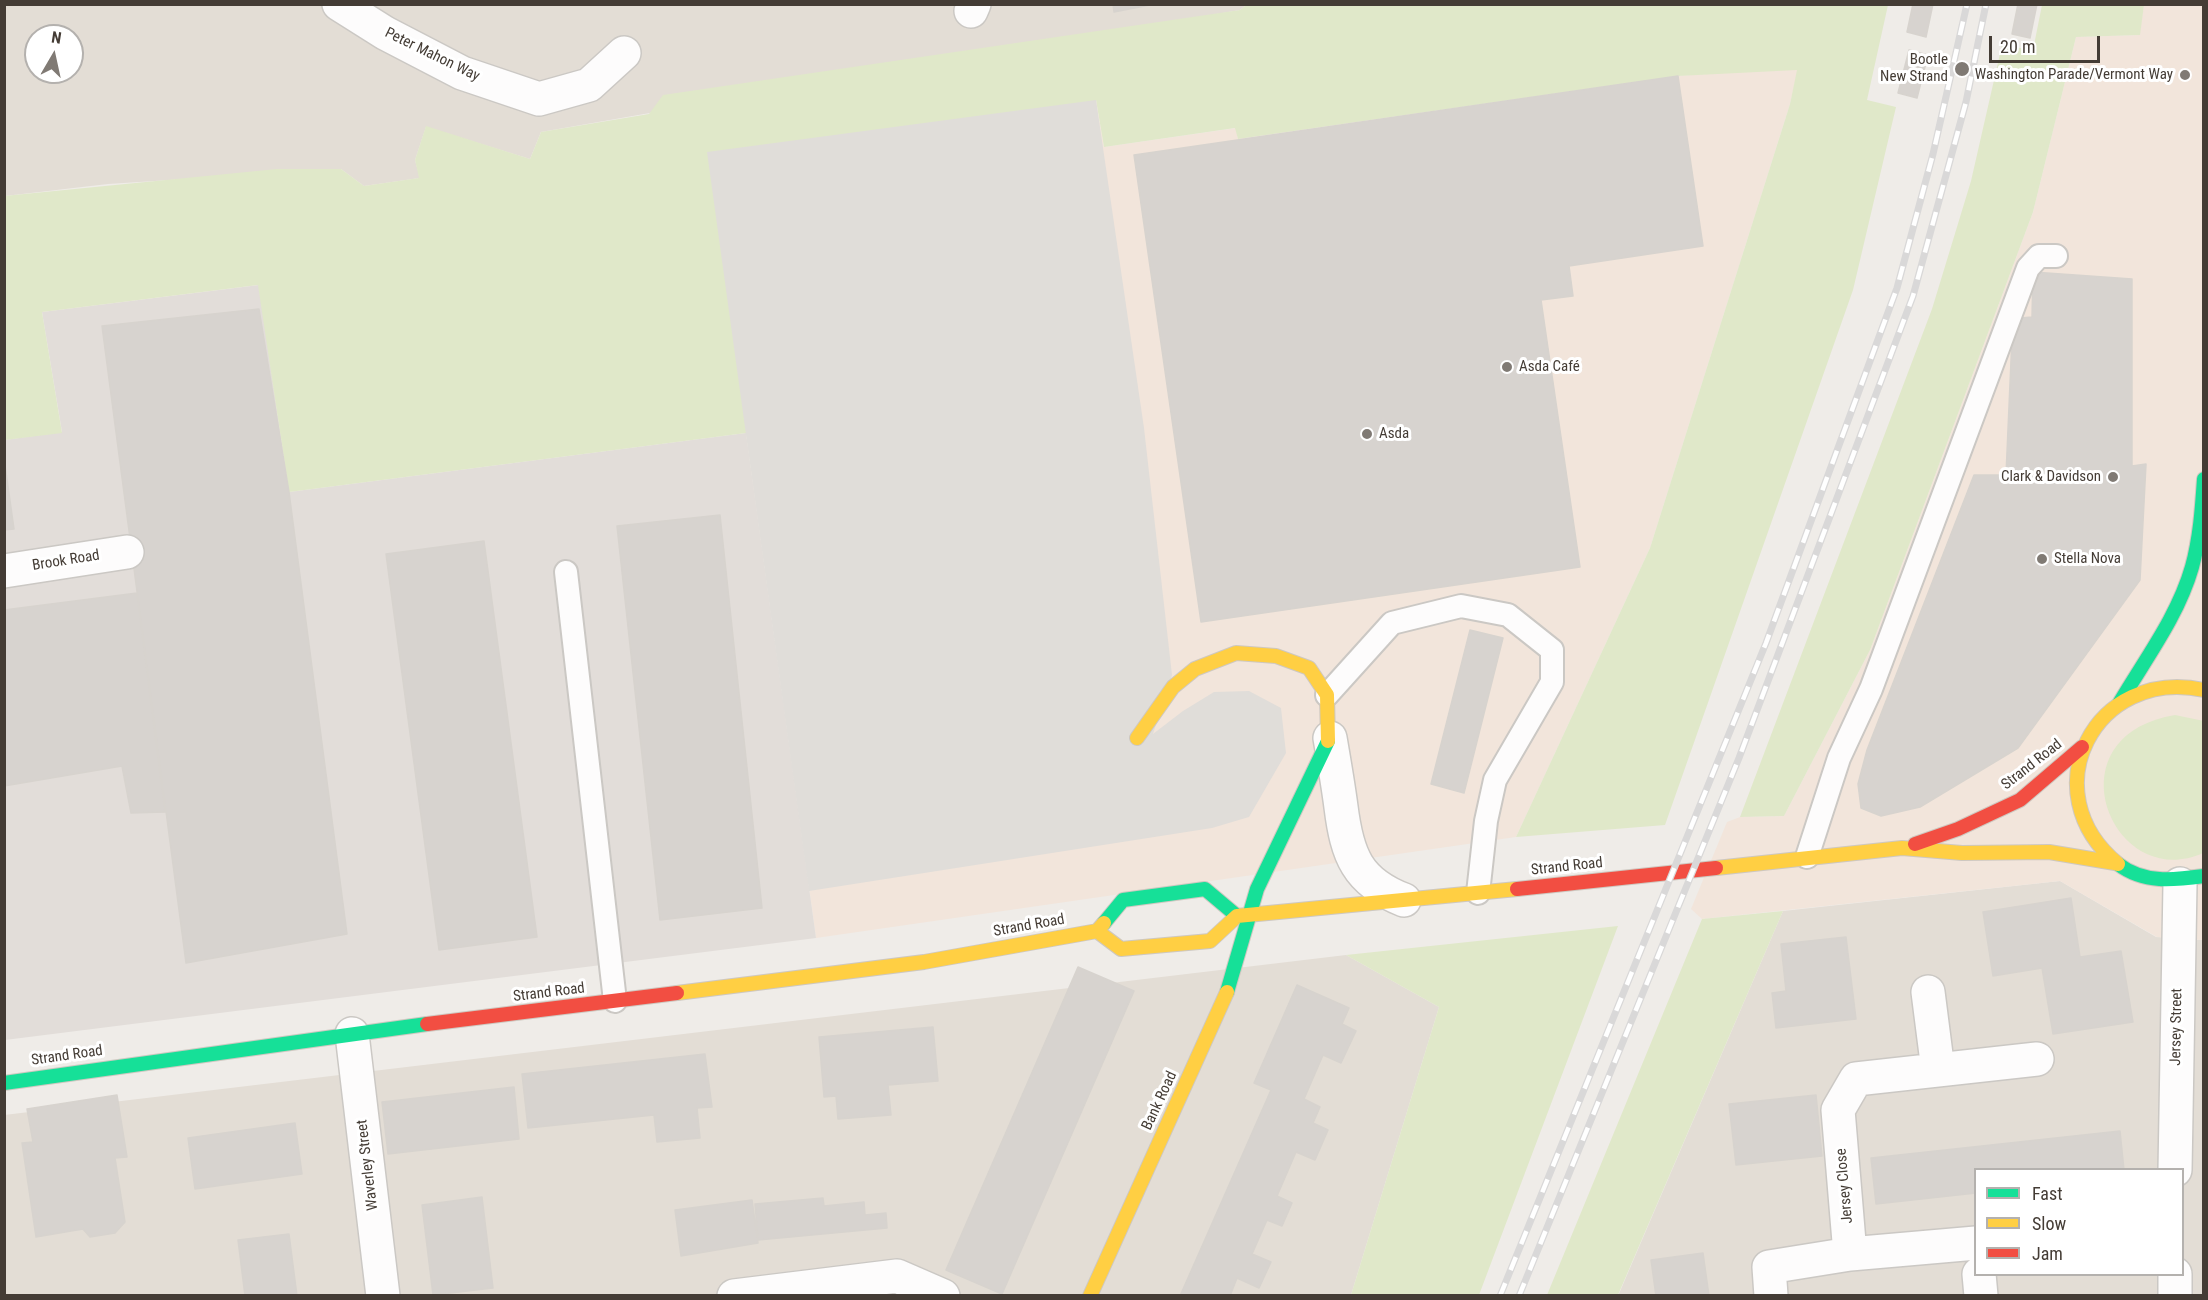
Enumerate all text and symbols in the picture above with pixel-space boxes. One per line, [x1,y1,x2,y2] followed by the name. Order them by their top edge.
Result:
[24,24,84,84] north arrow
[382,24,482,86] street label: Peter Mahon Way
[1992,24,2103,62] scale bar
[50,28,63,48] text: N
[2000,36,2035,57] text: 20 m
[1880,51,1948,86] place label: Bootle New Strand
[1953,60,1971,78] marker: Bootle New Strand
[1975,66,2173,84] place label: Washington Parade/Vermont Way
[2178,68,2192,82] marker: Washington Parade/Vermont Way
[1519,358,1580,376] place label: Asda Café
[1500,360,1514,374] marker: Asda Café
[1379,425,1409,443] place label: Asda
[1360,427,1374,441] marker: Asda
[2001,468,2101,486] place label: Clark & Davidson
[2106,470,2120,484] marker: Clark & Davidson
[31,547,101,575] street label: Brook Road
[2054,550,2121,568] place label: Stella Nova
[2035,552,2049,566] marker: Stella Nova
[1998,736,2066,794] street label: Strand Road
[1530,854,1604,880] street label: Strand Road
[992,911,1066,941] street label: Strand Road
[512,980,586,1006] street label: Strand Road
[2167,988,2187,1066] street label: Jersey Street
[30,1042,104,1070] street label: Strand Road
[1139,1069,1181,1133] street label: Bank Road
[353,1119,383,1211] street label: Waverley Street
[1833,1148,1857,1224] street label: Jersey Close
[1974,1168,2184,1276] legend
[2032,1183,2063,1204] text: Fast
[2032,1213,2066,1234] text: Slow
[2032,1243,2063,1264] text: Jam

